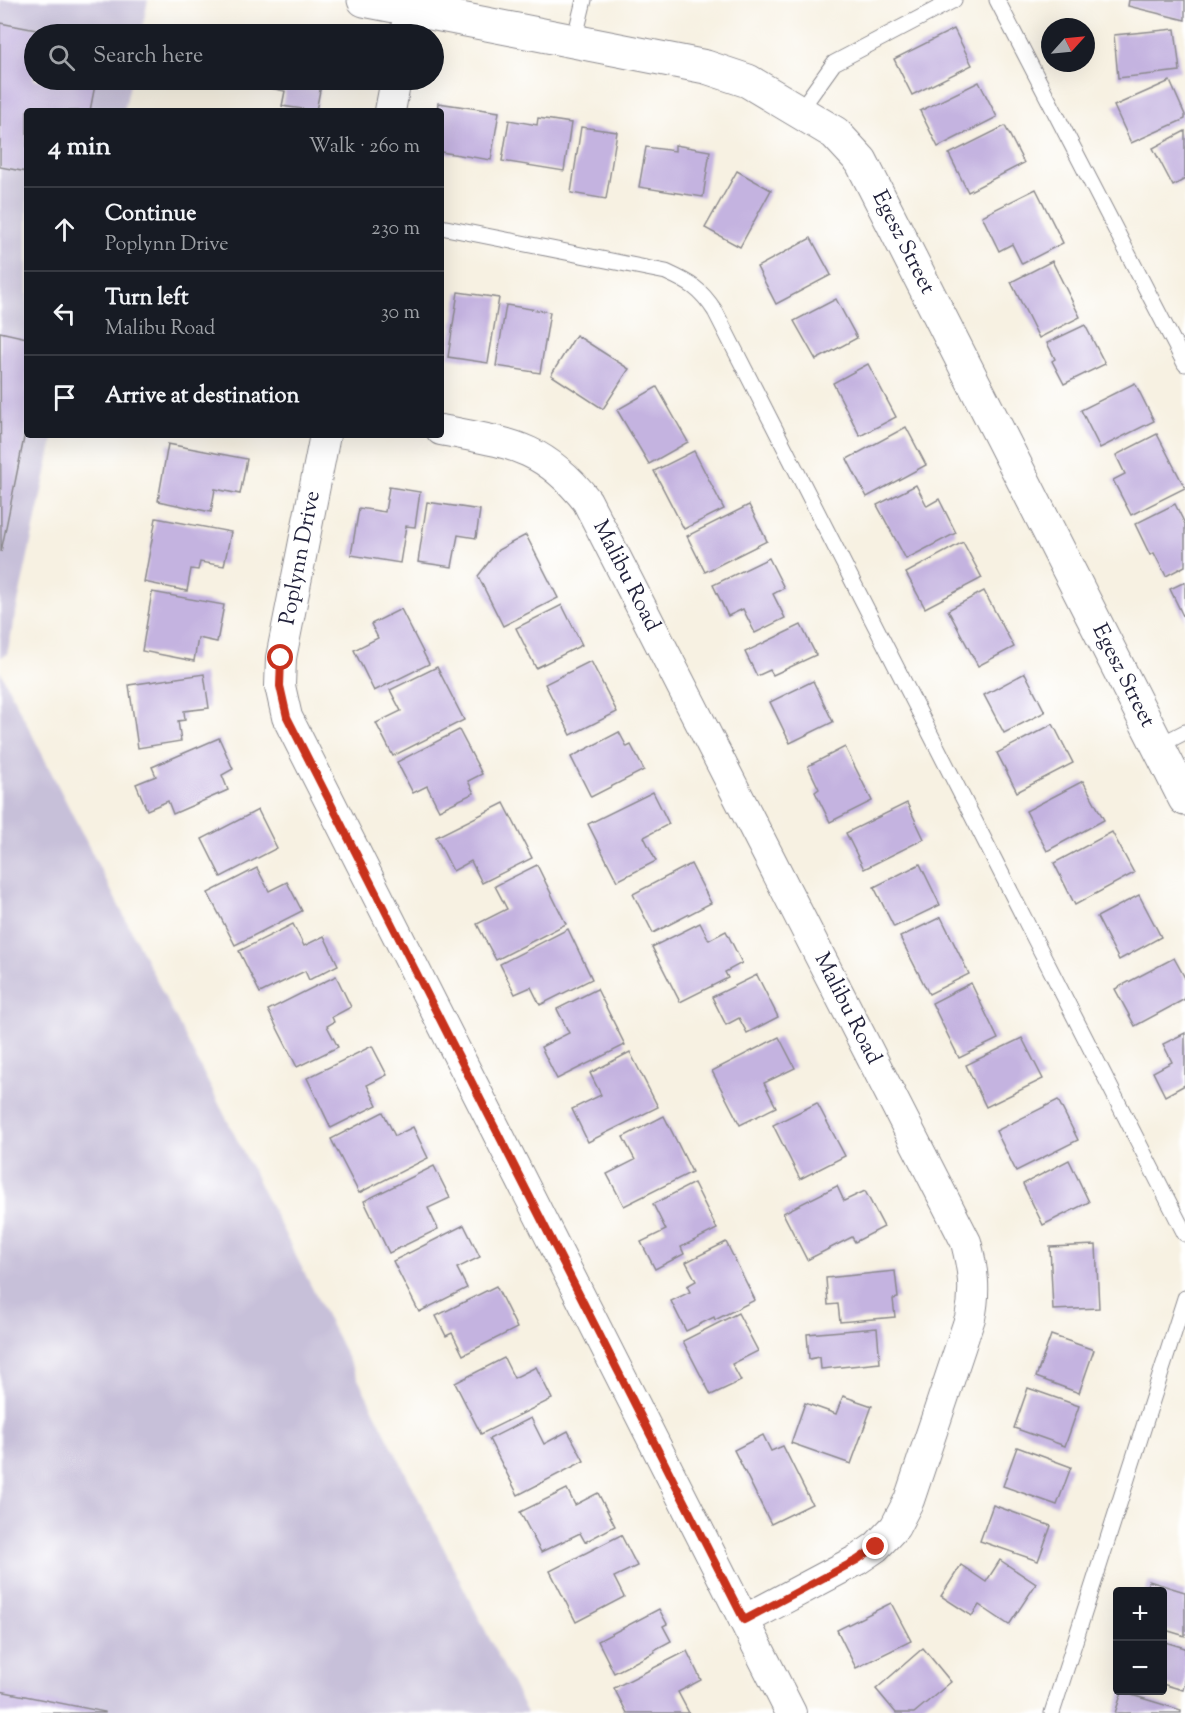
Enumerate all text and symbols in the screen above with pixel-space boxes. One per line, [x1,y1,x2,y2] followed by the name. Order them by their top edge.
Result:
[1041,18,1095,72] north arrow
[24,24,444,90] search box
[45,41,78,74] icon: search
[93,41,203,73] text: Search here
[48,129,111,166] text: 4 min
[309,133,420,162] text: Walk · 260 m
[863,185,943,301] street label: Egesz Street
[105,199,196,231] text: Continue
[48,213,81,246] icon: ahead
[371,215,420,244] text: 230 m
[105,231,229,260] text: Poplynn Drive
[105,283,188,315] text: Turn left
[48,297,81,330] icon: left
[381,299,420,328] text: 30 m
[105,315,215,344] text: Malibu Road
[48,381,81,414] icon: arrive
[105,381,300,413] text: Arrive at destination
[272,488,330,628] street label: Poplynn Drive
[584,515,667,638] street label: Malibu Road
[1083,619,1163,734] street label: Egesz Street
[267,644,293,670] route start
[805,948,889,1070] street label: Malibu Road
[862,1533,888,1559] route end
[1113,1587,1167,1695] map controls
[1113,1587,1167,1641] button: +
[1113,1641,1167,1695] button: −

